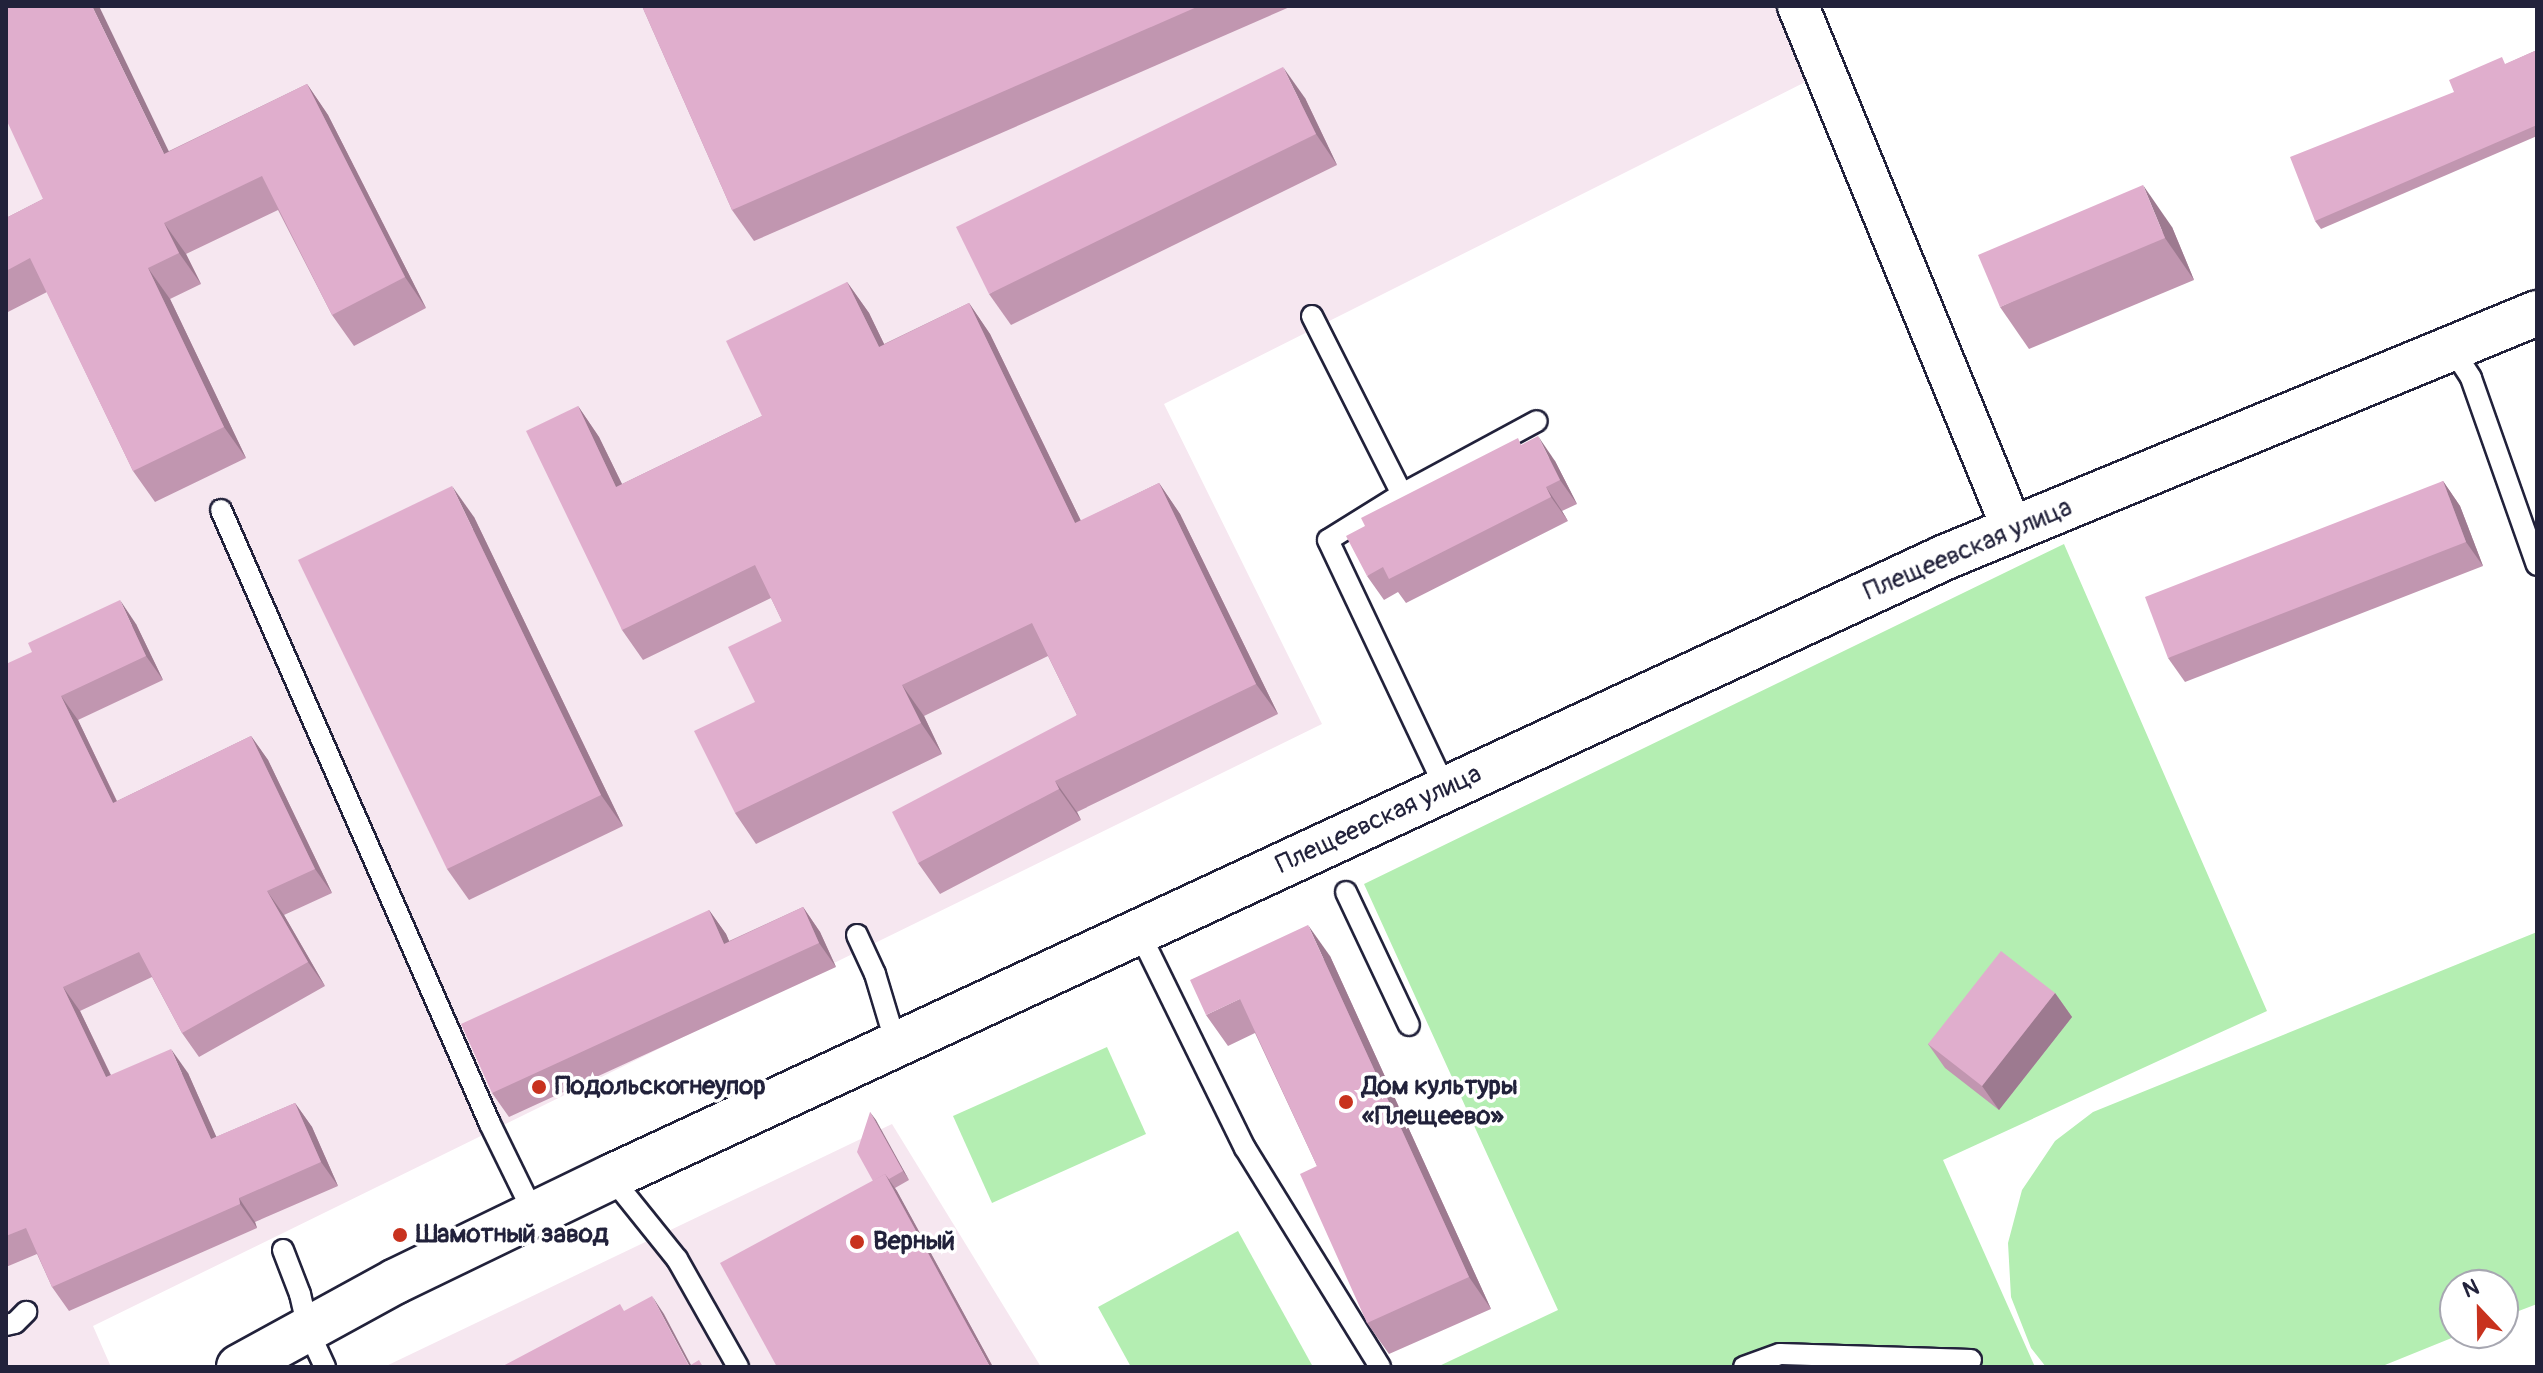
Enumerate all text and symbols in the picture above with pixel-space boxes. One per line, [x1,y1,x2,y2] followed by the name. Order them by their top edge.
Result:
[1859,492,2077,608] street label: Плещеевская улица
[1271,759,1487,881] street label: Плещеевская улица
[555,1071,766,1103] place label: Подольскогнеупор
[1362,1071,1518,1132] place label: Дом культуры «Плещеево»
[530,1078,548,1096] marker: Подольскогнеупор
[1337,1093,1355,1111] marker: Дом культуры «Плещеево»
[416,1219,608,1251] place label: Шамотный завод
[391,1226,409,1244] marker: Шамотный завод
[873,1226,955,1258] place label: Верный
[848,1233,866,1251] marker: Верный
[2439,1269,2519,1349] north arrow
[2459,1273,2483,1304] text: N

